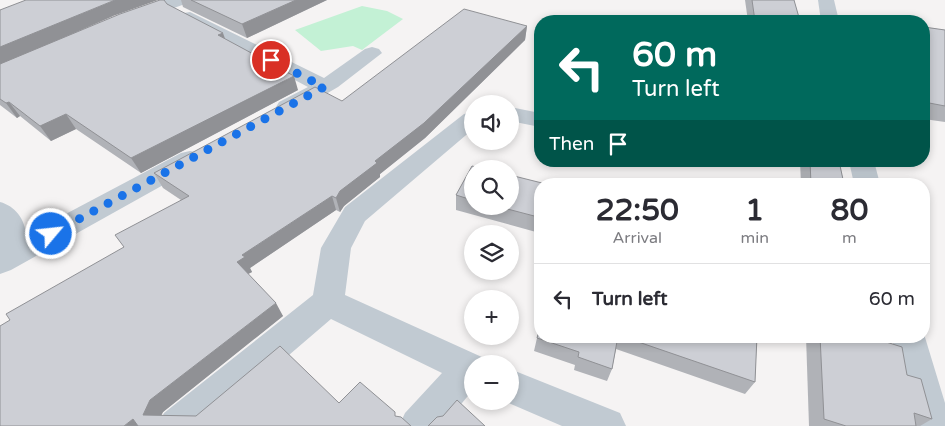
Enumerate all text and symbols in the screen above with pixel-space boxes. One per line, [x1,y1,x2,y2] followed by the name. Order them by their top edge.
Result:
[632,34,717,76] text: 60 m
[549,35,614,100] icon: left
[250,39,292,81] pin
[257,46,285,74] icon: arrive
[632,76,720,102] text: Turn left
[464,95,519,410] map controls
[464,95,519,150] button: sound
[604,130,632,158] icon: arrive
[549,133,594,155] text: Then
[464,160,519,215] button: search
[596,192,679,229] text: 22:50
[745,192,764,229] text: 1
[831,192,868,229] text: 80
[24,207,76,259] position arrow
[464,225,519,280] button: layers
[613,228,662,248] text: Arrival
[741,228,769,248] text: min
[842,228,857,248] text: m
[549,285,577,313] icon: left
[592,288,668,310] text: Turn left
[869,288,915,310] text: 60 m
[464,290,519,345] button: +
[464,355,519,410] button: −

